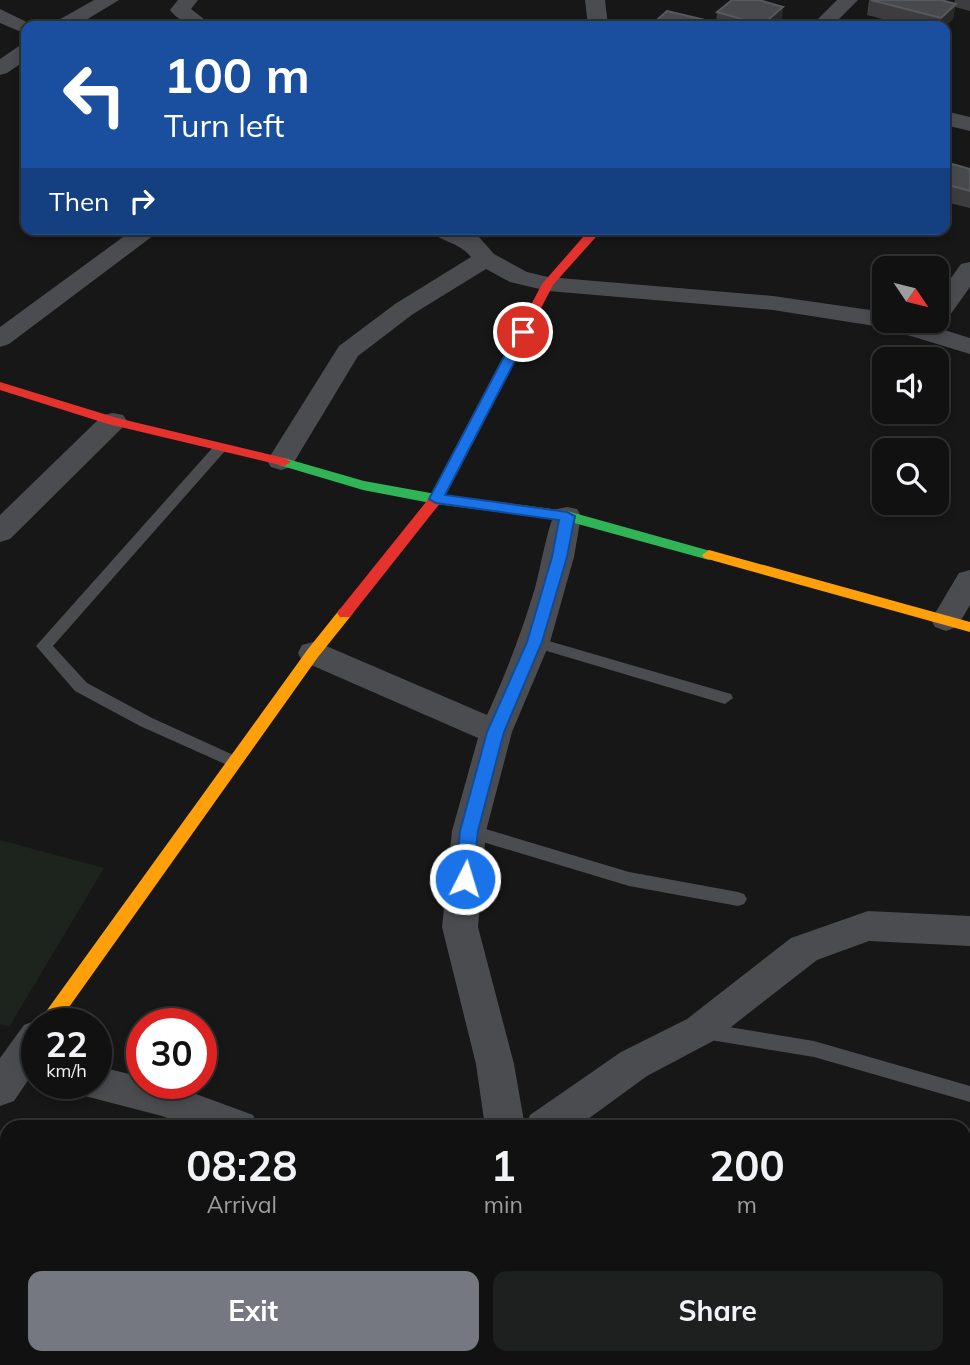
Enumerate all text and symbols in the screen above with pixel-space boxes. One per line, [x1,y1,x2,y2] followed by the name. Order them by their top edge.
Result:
[164,44,310,105] text: 100 m
[49,49,140,140] icon: left
[164,105,284,145] text: Turn left
[123,182,161,220] icon: right
[49,185,109,218] text: Then
[872,256,948,332] north arrow
[872,256,949,515] map controls
[493,302,553,362] pin
[504,313,542,351] icon: arrive
[872,347,949,424] button: sound
[872,438,949,515] button: search
[428,842,502,916] position arrow
[126,1008,217,1099] speed limit sign: 30
[45,1022,88,1066] text: 22
[46,1059,87,1082] text: km/h
[186,1139,297,1192] text: 08:28
[491,1139,516,1192] text: 1
[709,1139,785,1192] text: 200
[207,1190,277,1219] text: Arrival
[484,1190,523,1219] text: min
[737,1190,757,1219] text: m
[28,1271,479,1351] button: Exit
[493,1271,943,1351] button: Share

